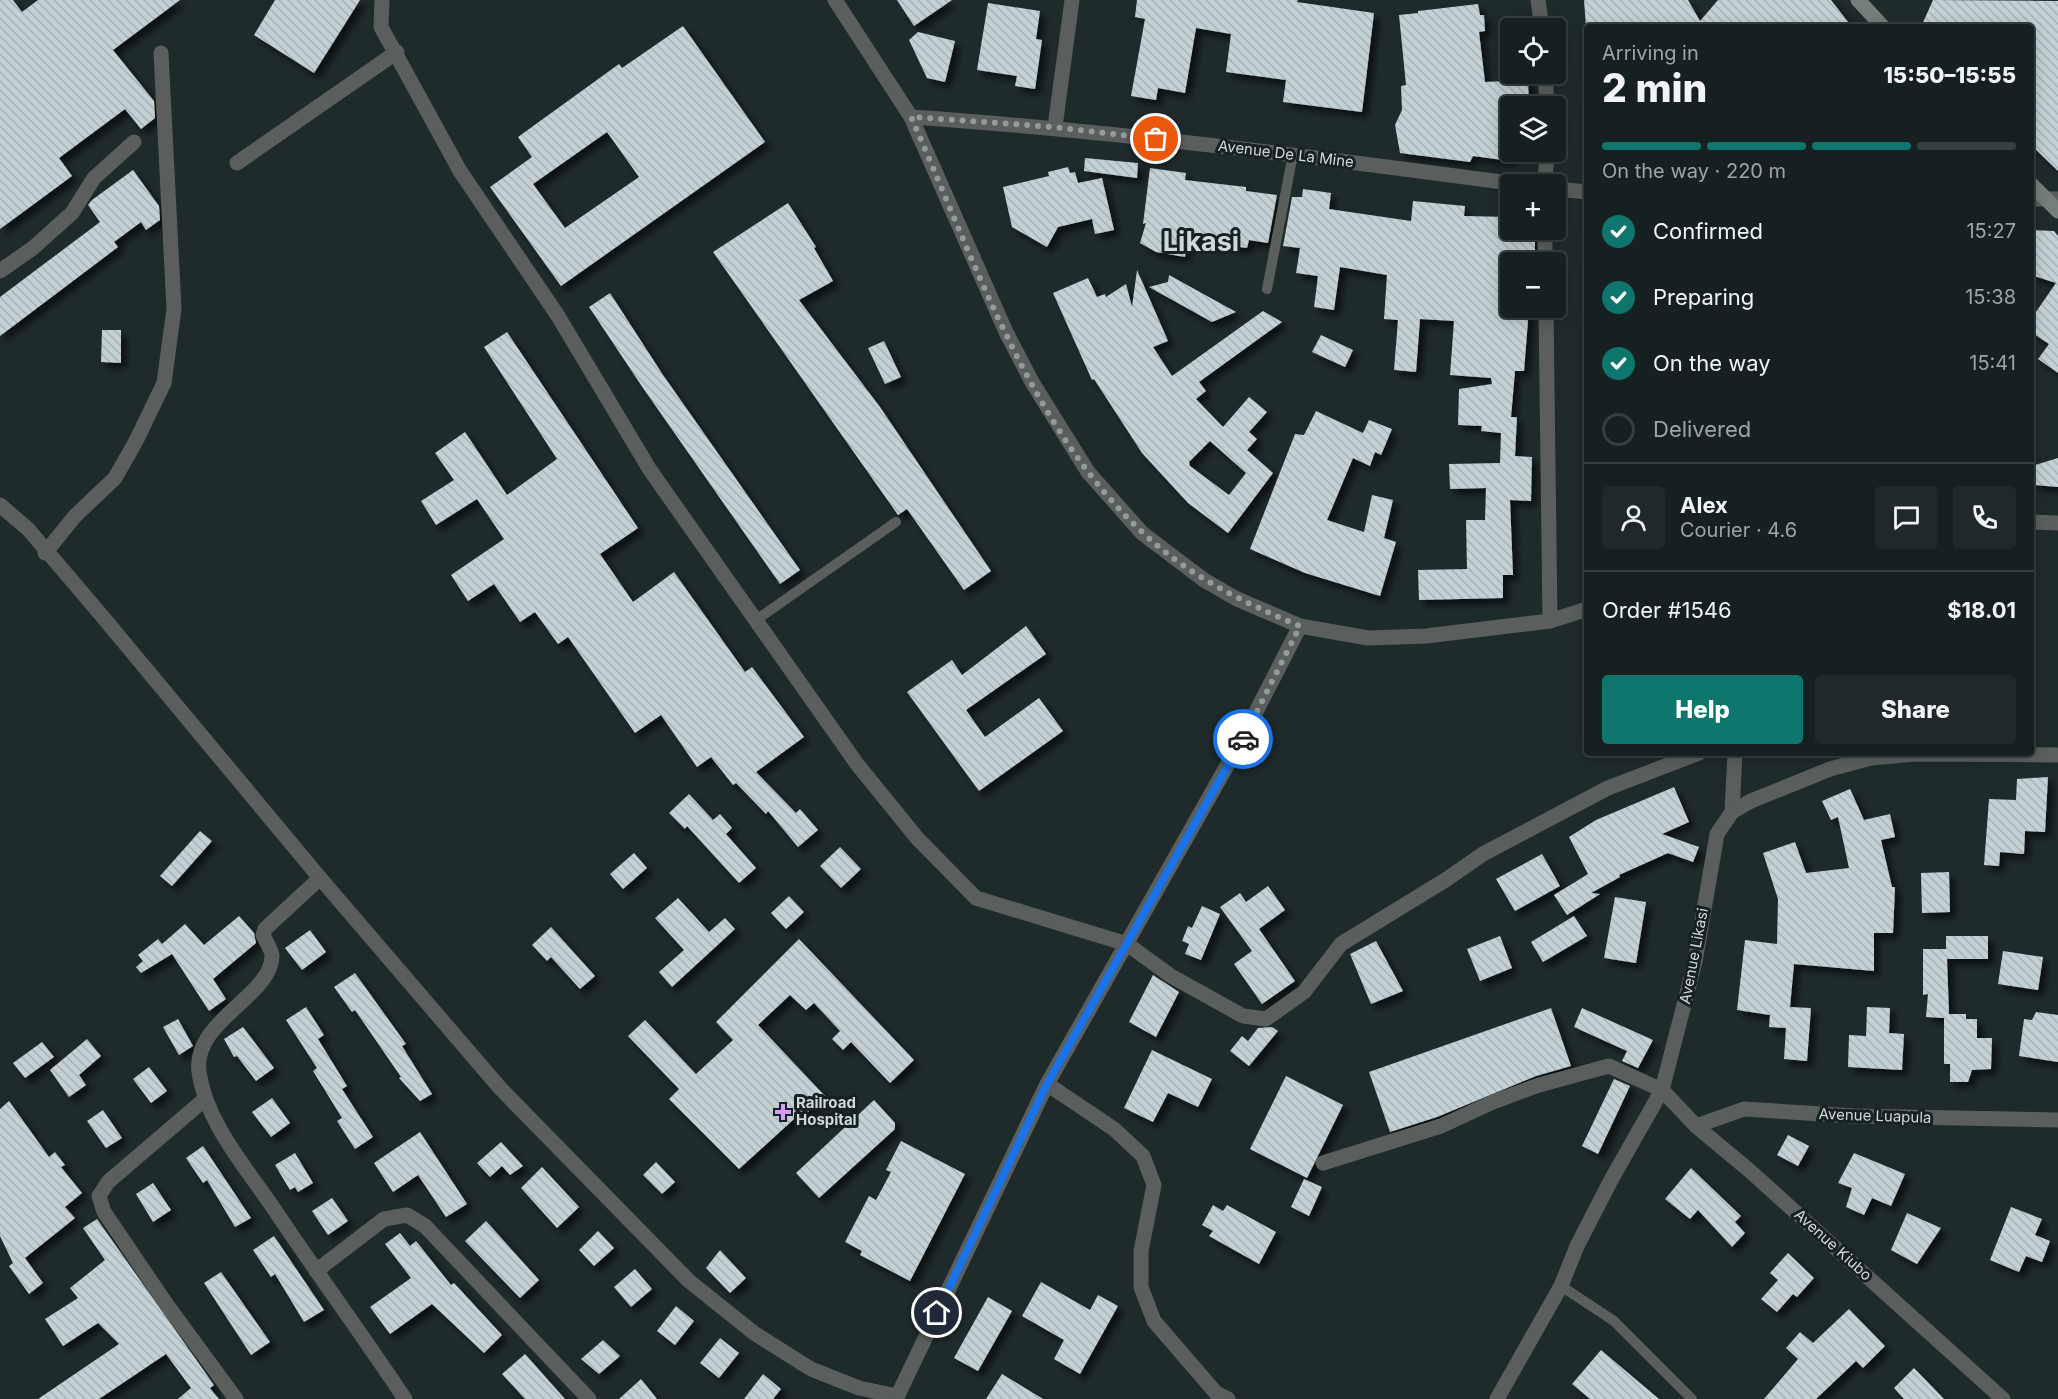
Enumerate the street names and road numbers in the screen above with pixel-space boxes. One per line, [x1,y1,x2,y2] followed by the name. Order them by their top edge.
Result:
[1217,136,1355,171] street label: Avenue De La Mine
[1675,906,1712,1005] street label: Avenue Likasi
[1818,1104,1932,1127] street label: Avenue Luapula
[1791,1205,1876,1284] street label: Avenue Kiubo

